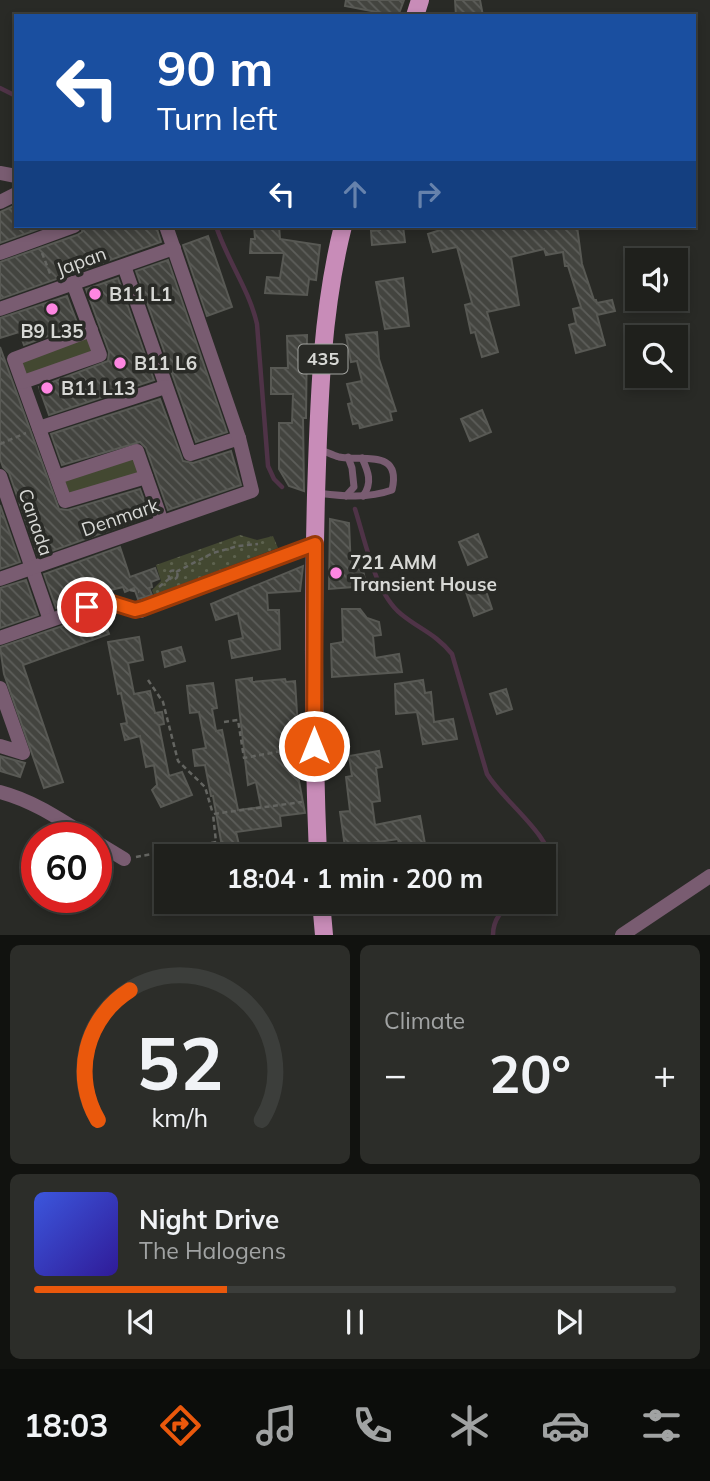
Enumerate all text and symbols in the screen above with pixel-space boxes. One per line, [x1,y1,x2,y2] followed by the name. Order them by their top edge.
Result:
[157,37,273,98] text: 90 m
[42,42,133,133] icon: left
[157,98,277,138] text: Turn left
[263,175,301,213] icon: left
[336,175,374,213] icon: ahead
[409,175,447,213] icon: right
[53,241,109,281] street label: Japan
[625,248,688,388] map controls
[625,248,688,311] button: sound
[109,282,172,306] place label: B11 L1
[87,286,103,302] marker: B11 L1
[44,301,60,317] marker: B9 L35
[20,319,84,343] place label: B9 L35
[625,325,688,388] button: search
[298,344,348,374] road number: 435
[134,351,197,375] place label: B11 L6
[112,355,128,371] marker: B11 L6
[61,376,136,400] place label: B11 L13
[39,380,55,396] marker: B11 L13
[13,485,59,559] street label: Canada
[78,492,162,541] street label: Denmark
[350,550,497,596] place label: 721 AMM Transient House
[328,565,344,581] marker: 721 AMM Transient House
[57,577,117,637] pin
[68,588,106,626] icon: arrive
[277,709,351,783] position arrow
[21,822,112,913] speed limit sign: 60
[227,862,483,895] text: 18:04 · 1 min · 200 m
[384,1006,465,1035] text: Climate
[136,1018,224,1109] text: 52
[489,1041,571,1106] text: 20°
[384,1050,407,1098] text: −
[653,1050,676,1098] text: +
[152,1102,208,1133] text: km/h
[139,1203,279,1236] text: Night Drive
[139,1236,286,1265] text: The Halogens
[122,1303,160,1341] icon: previous
[336,1303,374,1341] icon: pause
[550,1303,588,1341] icon: next
[156,1401,205,1450] icon: directions
[252,1401,301,1450] icon: music
[348,1401,397,1450] icon: phone
[445,1401,494,1450] icon: climate
[541,1401,590,1450] icon: car
[637,1401,686,1450] icon: filters
[24,1405,108,1445] text: 18:03

